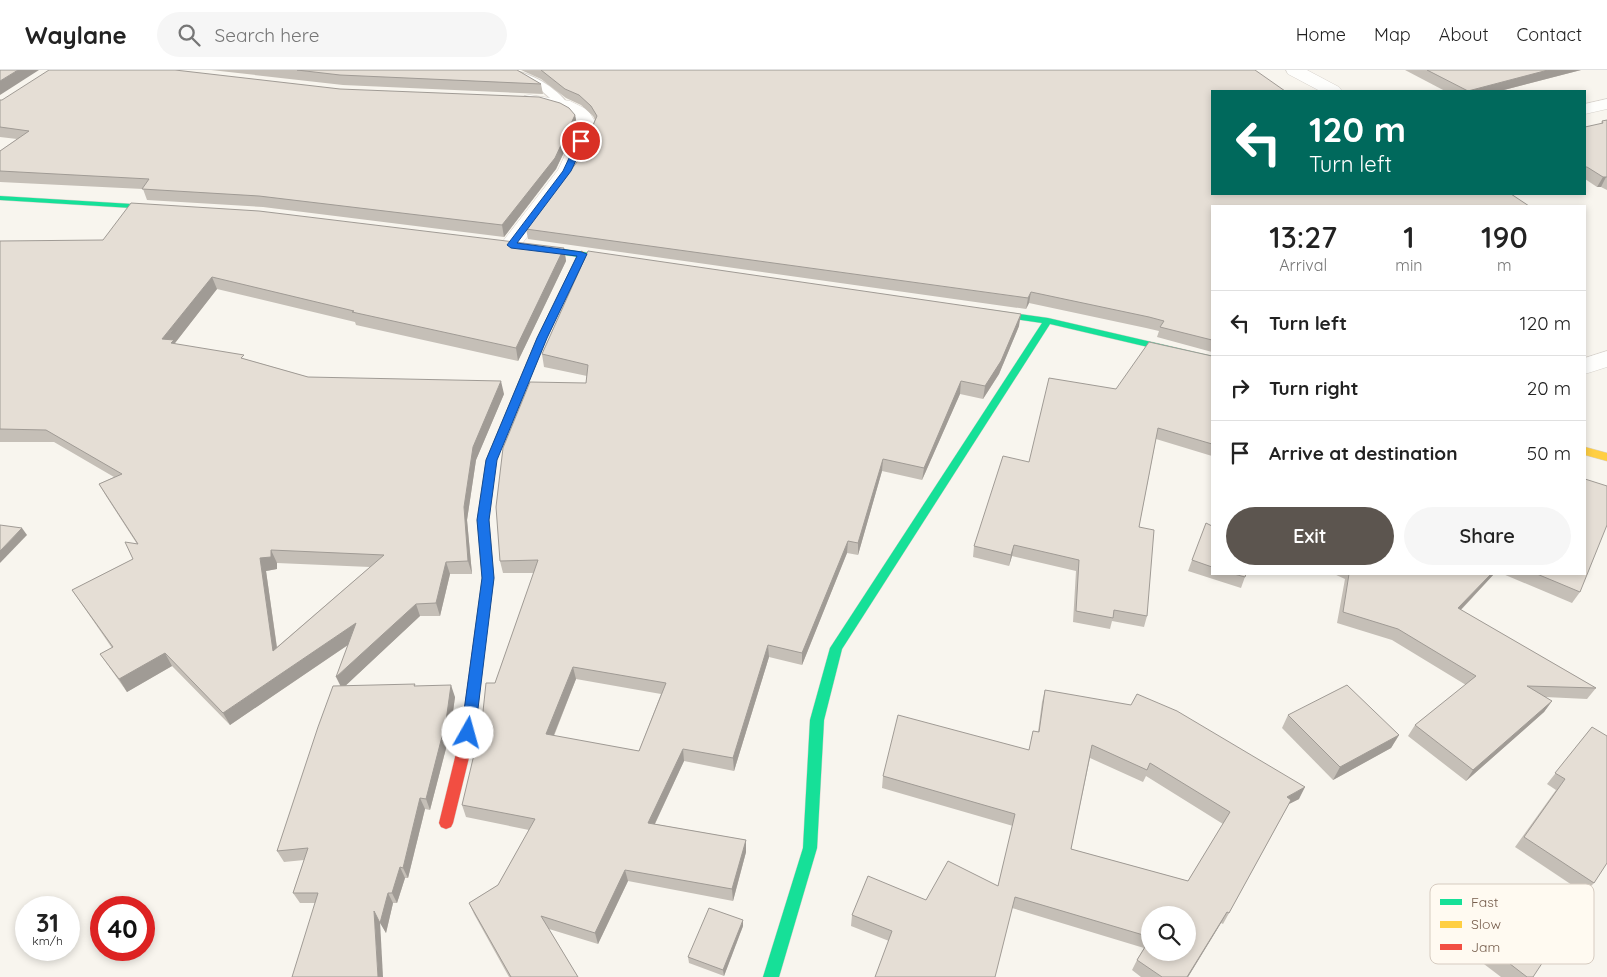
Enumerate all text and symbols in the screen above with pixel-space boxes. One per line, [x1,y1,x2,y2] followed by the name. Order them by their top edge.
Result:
[157,12,507,57] search box
[25,20,127,50] text: Waylane
[175,21,203,49] icon: search
[215,23,319,47] text: Search here
[1296,23,1346,46] text: Home
[1374,23,1411,46] text: Map
[1439,23,1489,46] text: About
[1517,23,1582,46] text: Contact
[1309,107,1406,151] text: 120 m
[1226,110,1291,175] icon: left
[560,120,602,162] pin
[567,127,595,155] icon: arrive
[1309,150,1392,178] text: Turn left
[1269,218,1337,256] text: 13:27
[1403,218,1415,256] text: 1
[1481,218,1528,256] text: 190
[1279,255,1327,275] text: Arrival
[1395,255,1423,275] text: min
[1497,255,1512,275] text: m
[1226,309,1254,337] icon: left
[1269,311,1347,335] text: Turn left
[1520,311,1571,335] text: 120 m
[1226,374,1254,402] icon: right
[1269,376,1358,400] text: Turn right
[1527,376,1571,400] text: 20 m
[1226,439,1254,467] icon: arrive
[1269,441,1458,465] text: Arrive at destination
[1527,441,1571,465] text: 50 m
[1226,507,1394,565] button: Exit
[1404,507,1571,565] button: Share
[441,706,493,758] position arrow
[1430,884,1594,964] legend
[1471,893,1499,911] text: Fast
[90,896,155,961] speed limit sign: 40
[1141,906,1196,961] map controls
[1141,906,1196,961] button: search
[36,907,59,938] text: 31
[1471,915,1501,933] text: Slow
[32,933,63,948] text: km/h
[1471,938,1500,956] text: Jam

